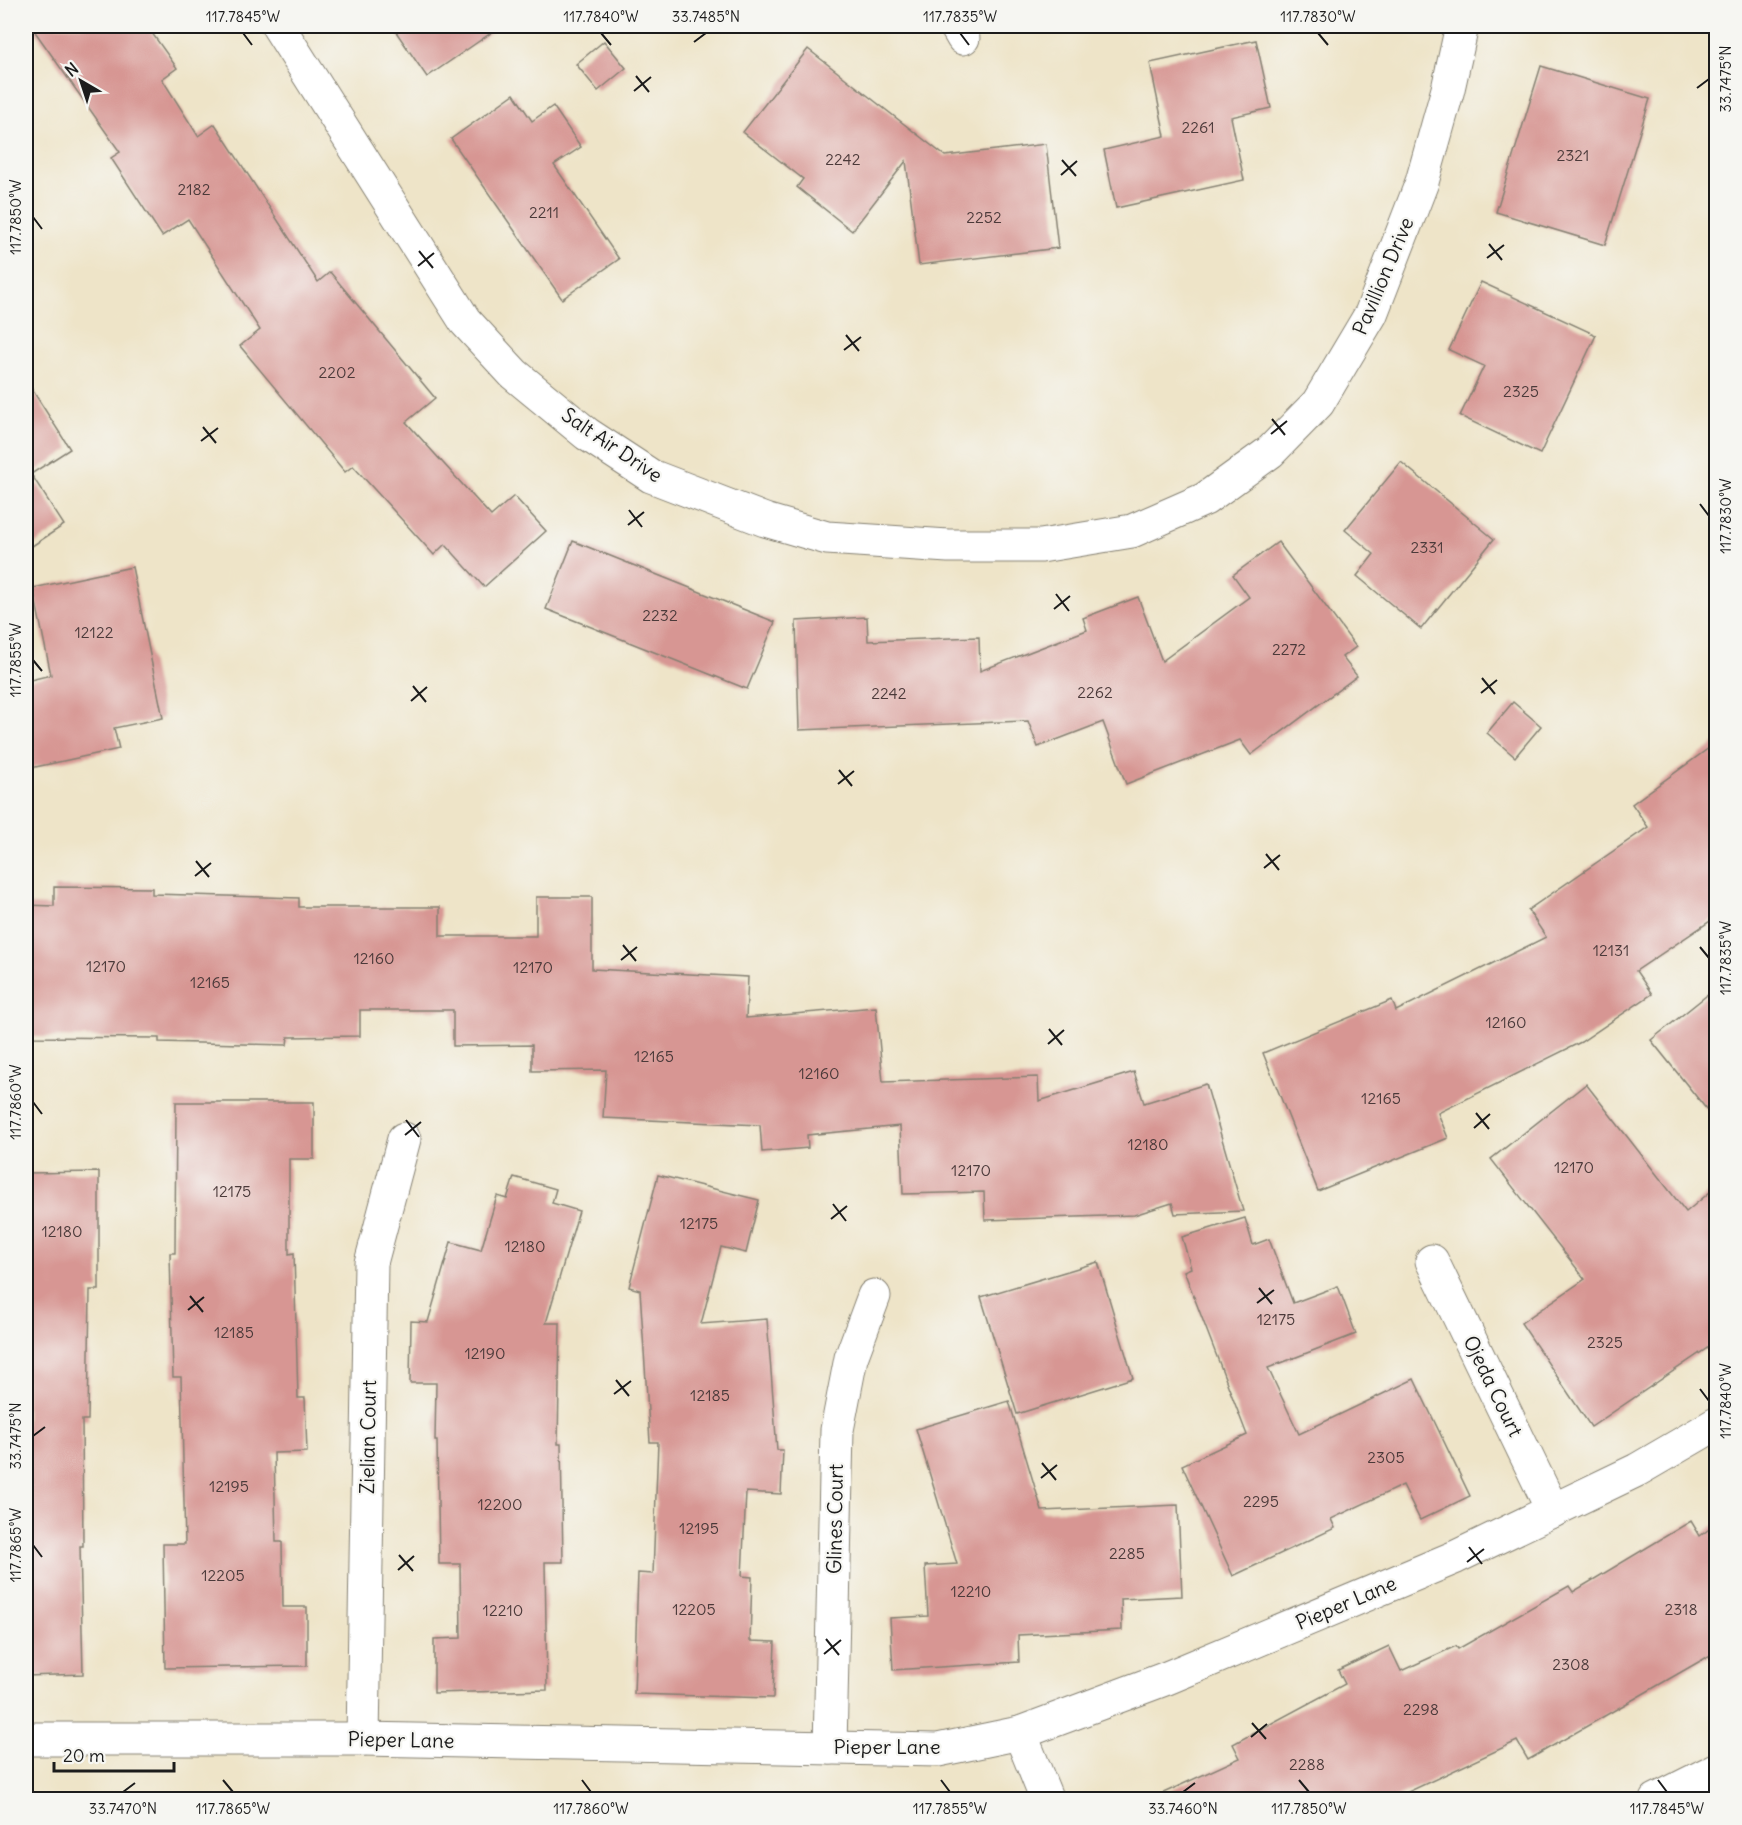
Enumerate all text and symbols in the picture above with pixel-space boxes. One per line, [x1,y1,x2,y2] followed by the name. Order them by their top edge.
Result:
[206,7,281,26] text: 117.7845°W
[563,7,639,26] text: 117.7840°W
[672,7,740,26] text: 33.7485°N
[923,7,997,26] text: 117.7835°W
[1280,7,1356,26] text: 117.7830°W
[1716,45,1735,113] text: 33.7475°N
[51,51,111,111] north arrow
[61,58,82,81] text: N
[1181,117,1215,137] house number: 2261
[1557,145,1589,165] house number: 2321
[825,149,861,169] house number: 2242
[6,179,25,255] text: 117.7850°W
[177,179,211,199] house number: 2182
[529,202,559,222] house number: 2211
[966,207,1002,227] house number: 2252
[1347,213,1419,338] street label: Pavillion Drive
[319,362,356,382] house number: 2202
[1503,381,1539,401] house number: 2325
[557,402,667,487] street label: Salt Air Drive
[1716,478,1735,554] text: 117.7830°W
[1410,537,1444,557] house number: 2331
[642,605,678,625] house number: 2232
[74,622,114,642] house number: 12122
[6,623,25,697] text: 117.7855°W
[1272,639,1306,659] house number: 2272
[1077,682,1113,702] house number: 2262
[871,683,907,703] house number: 2242
[1716,921,1735,995] text: 117.7835°W
[1593,940,1629,960] house number: 12131
[353,948,395,968] house number: 12160
[86,956,126,976] house number: 12170
[513,957,553,977] house number: 12170
[190,972,230,992] house number: 12165
[1485,1012,1527,1032] house number: 12160
[634,1046,674,1066] house number: 12165
[798,1063,840,1083] house number: 12160
[6,1064,25,1140] text: 117.7860°W
[1361,1088,1401,1108] house number: 12165
[1127,1134,1169,1154] house number: 12180
[1554,1157,1594,1177] house number: 12170
[951,1160,991,1180] house number: 12170
[213,1181,251,1201] house number: 12175
[680,1213,718,1233] house number: 12175
[41,1221,83,1241] house number: 12180
[504,1236,546,1256] house number: 12180
[1257,1309,1295,1329] house number: 12175
[214,1322,254,1342] house number: 12185
[1458,1331,1529,1441] street label: Ojeda Court
[1587,1332,1623,1352] house number: 2325
[464,1343,506,1363] house number: 12190
[1716,1363,1735,1439] text: 117.7840°W
[354,1379,381,1494] street label: Zielian Court
[690,1385,730,1405] house number: 12185
[6,1402,25,1470] text: 33.7475°N
[1367,1447,1405,1467] house number: 2305
[821,1463,848,1574] street label: Glines Court
[209,1476,249,1496] house number: 12195
[1243,1491,1279,1511] house number: 2295
[478,1494,522,1514] house number: 12200
[6,1507,25,1582] text: 117.7865°W
[679,1518,719,1538] house number: 12195
[1109,1543,1145,1563] house number: 2285
[201,1565,245,1585] house number: 12205
[1292,1570,1400,1635] street label: Pieper Lane
[951,1581,991,1601] house number: 12210
[672,1599,716,1619] house number: 12205
[1664,1599,1698,1619] house number: 2318
[483,1600,523,1620] house number: 12210
[1552,1654,1590,1674] house number: 2308
[1403,1699,1439,1719] house number: 2298
[347,1726,455,1753] street label: Pieper Lane
[834,1734,940,1759] street label: Pieper Lane
[54,1735,174,1773] scale bar
[63,1744,105,1767] text: 20 m
[1289,1754,1325,1774] house number: 2288
[89,1799,157,1818] text: 33.7470°N
[196,1799,271,1818] text: 117.7865°W
[553,1799,629,1818] text: 117.7860°W
[913,1799,987,1818] text: 117.7855°W
[1148,1799,1218,1818] text: 33.7460°N
[1271,1799,1347,1818] text: 117.7850°W
[1630,1799,1705,1818] text: 117.7845°W

